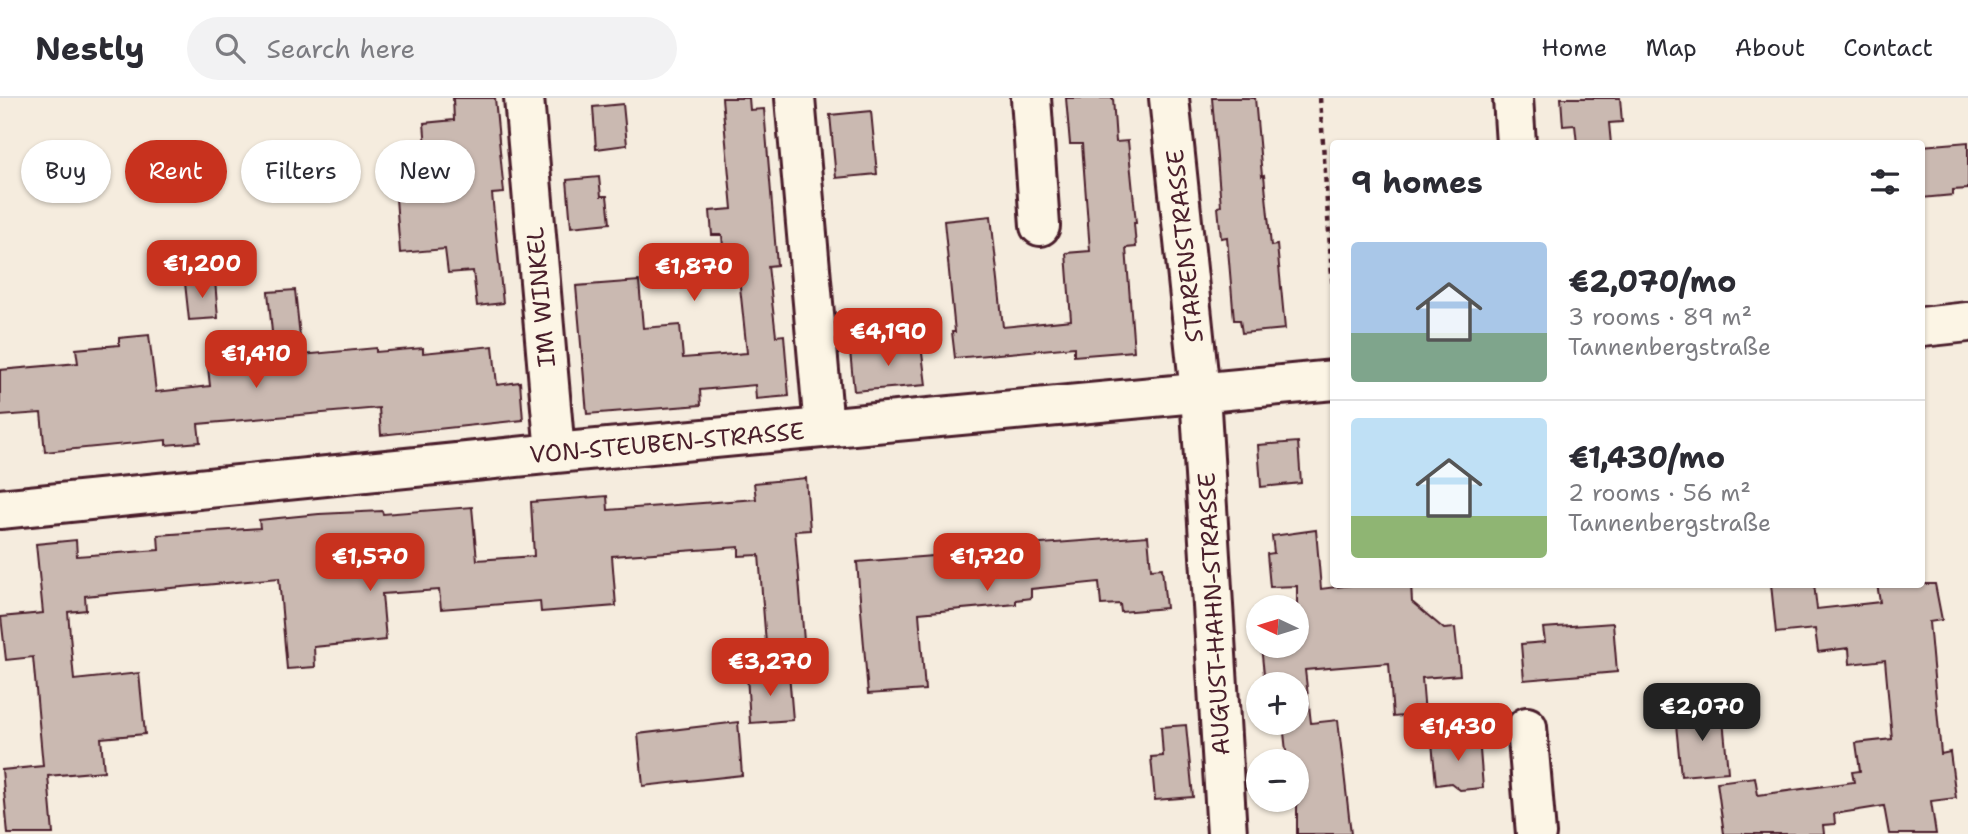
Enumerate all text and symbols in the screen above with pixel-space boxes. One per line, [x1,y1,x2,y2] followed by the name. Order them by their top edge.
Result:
[187,17,677,80] search box
[35,26,145,71] text: Nestly
[211,29,249,67] icon: search
[267,31,415,66] text: Search here
[1541,32,1607,64] text: Home
[1645,32,1697,64] text: Map
[1735,32,1805,64] text: About
[1843,32,1933,64] text: Contact
[21,140,111,203] chip: Buy
[125,140,227,203] chip: Rent
[241,140,361,203] chip: Filters
[375,140,475,203] chip: New
[1159,148,1211,344] street label: STARENSTRASSE
[1351,162,1483,203] text: 9 homes
[1866,163,1904,201] icon: filters
[519,225,563,369] street label: IM WINKEL
[145,240,259,300] pin: €1,200
[637,244,751,303] pin: €1,870
[163,248,241,278] text: €1,200
[655,251,733,281] text: €1,870
[1568,261,1736,302] text: €2,070/mo
[1407,270,1491,354] icon: home
[1568,302,1752,332] text: 3 rooms · 89 m²
[831,308,945,368] pin: €4,190
[849,316,927,346] text: €4,190
[199,330,313,390] pin: €1,410
[1568,332,1771,362] text: Tannenbergstraße
[221,338,291,368] text: €1,410
[528,415,806,471] street label: VON-STEUBEN-STRASSE
[1568,437,1725,478] text: €1,430/mo
[1407,446,1491,530] icon: home
[1191,472,1237,756] street label: AUGUST-HAHN-STRASSE
[1568,478,1751,508] text: 2 rooms · 56 m²
[1568,508,1771,538] text: Tannenbergstraße
[313,533,427,593] pin: €1,570
[930,533,1044,593] pin: €1,720
[331,541,409,571] text: €1,570
[949,541,1025,571] text: €1,720
[1246,595,1309,658] north arrow
[1246,595,1309,812] map controls
[713,638,827,698] pin: €3,270
[728,646,812,676] text: €3,270
[1246,672,1309,735] button: +
[1645,684,1759,743] pin: €2,070
[1659,691,1745,721] text: €2,070
[1401,704,1515,763] pin: €1,430
[1420,711,1496,741] text: €1,430
[1246,749,1309,812] button: −

